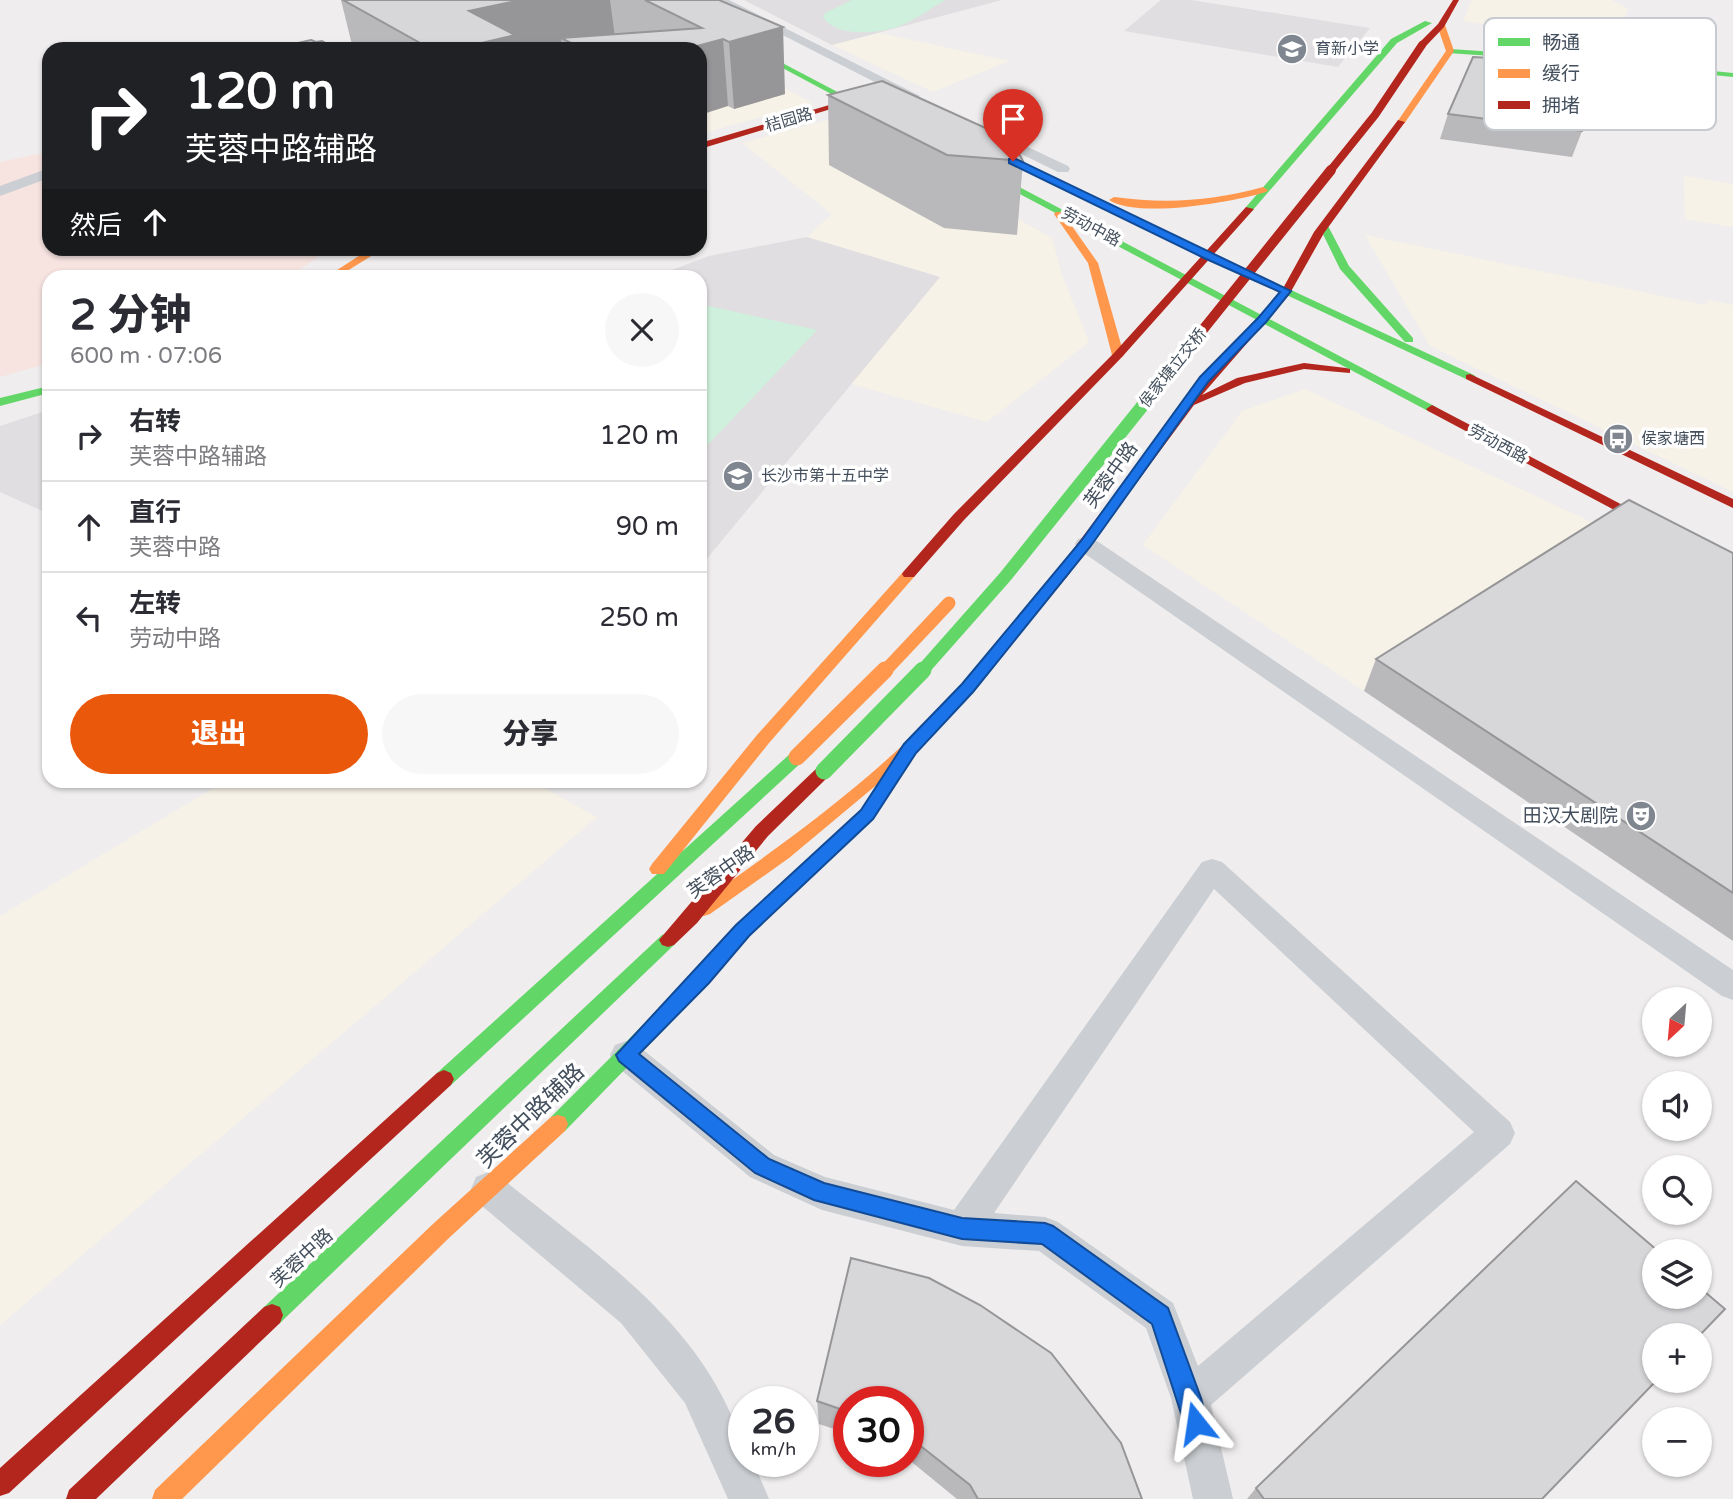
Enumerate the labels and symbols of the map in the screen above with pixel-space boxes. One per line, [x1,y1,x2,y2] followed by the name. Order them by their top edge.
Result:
[1484,18,1716,130] legend
[1275,32,1309,66] school or university icon: 育新小学
[1542,32,1580,54] text: 畅通
[1315,39,1379,59] place label: 育新小学
[1542,63,1580,85] text: 缓行
[983,89,1043,161] pin
[1542,95,1580,117] text: 拥堵
[763,104,815,136] street label: 桔园路
[1058,203,1124,251] street label: 劳动中路
[1135,324,1211,412] street label: 侯家塘立交桥
[1465,420,1531,468] street label: 劳动西路
[1601,422,1635,456] bus stop icon: 侯家塘西
[1641,429,1705,449] place label: 侯家塘西
[1080,438,1142,512] street label: 芙蓉中路
[721,459,755,493] school or university icon: 长沙市第十五中学
[761,466,889,486] place label: 长沙市第十五中学
[1624,799,1658,833] theatre icon: 田汉大剧院
[1523,805,1618,827] place label: 田汉大剧院
[684,841,758,903] street label: 芙蓉中路
[1642,987,1712,1057] north arrow
[472,1058,590,1174] street label: 芙蓉中路辅路
[267,1224,337,1292] street label: 芙蓉中路
[833,1386,924,1477] speed limit sign: 30
[1159,1386,1233,1460] position arrow

